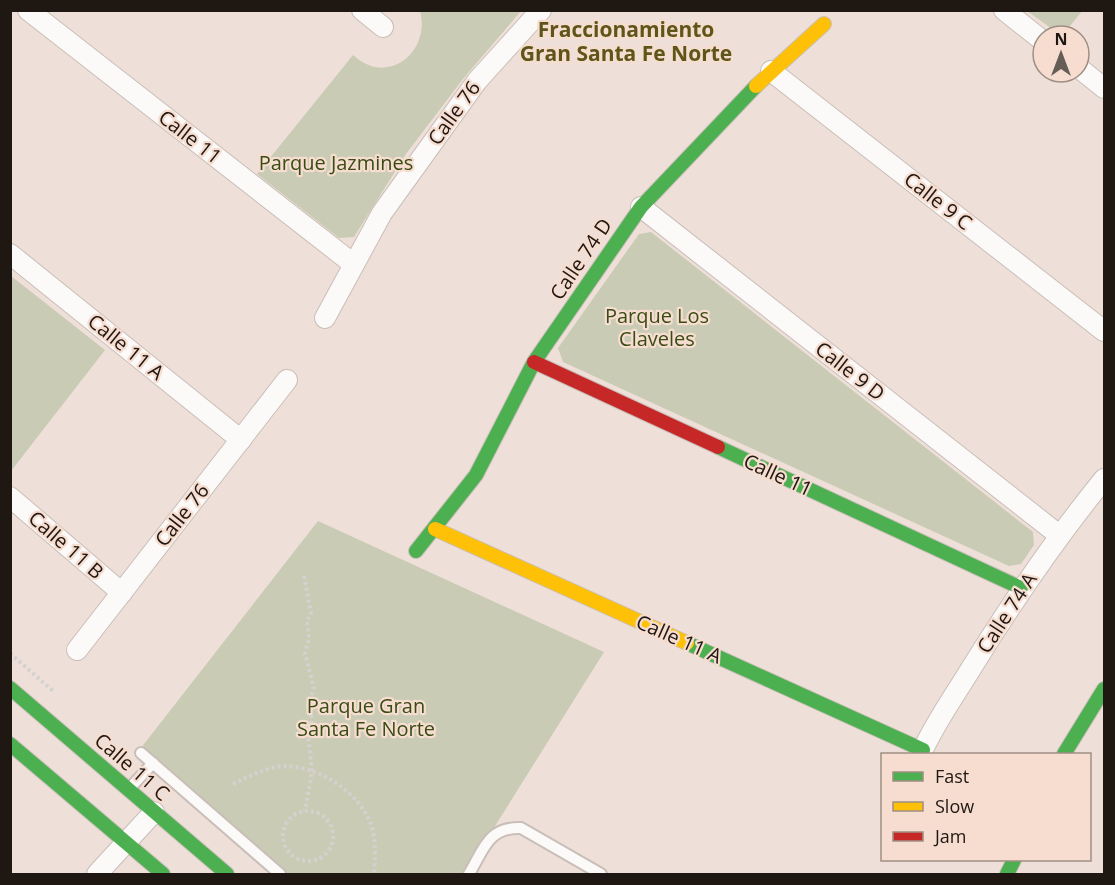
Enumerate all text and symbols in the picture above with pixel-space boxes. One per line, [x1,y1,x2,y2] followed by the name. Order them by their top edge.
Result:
[520,15,732,67] district label: Fraccionamiento Gran Santa Fe Norte
[1031,24,1091,84] north arrow
[1054,28,1068,50] text: N
[421,75,486,150] street label: Calle 76
[153,103,227,170] street label: Calle 11
[259,149,413,176] park label: Parque Jazmines
[899,166,978,236] street label: Calle 9 C
[543,213,618,305] street label: Calle 74 D
[605,302,709,352] park label: Parque Los Claveles
[82,308,170,386] street label: Calle 11 A
[810,335,891,406] street label: Calle 9 D
[739,447,817,502] street label: Calle 11
[148,478,215,552] street label: Calle 76
[23,505,110,585] street label: Calle 11 B
[970,567,1043,658] street label: Calle 74 A
[632,608,727,670] street label: Calle 11 A
[297,692,435,742] park label: Parque Gran Santa Fe Norte
[89,727,175,807] street label: Calle 11 C
[881,753,1091,861] legend
[935,764,969,788] text: Fast
[935,794,974,818] text: Slow
[933,824,967,848] text: Jam

